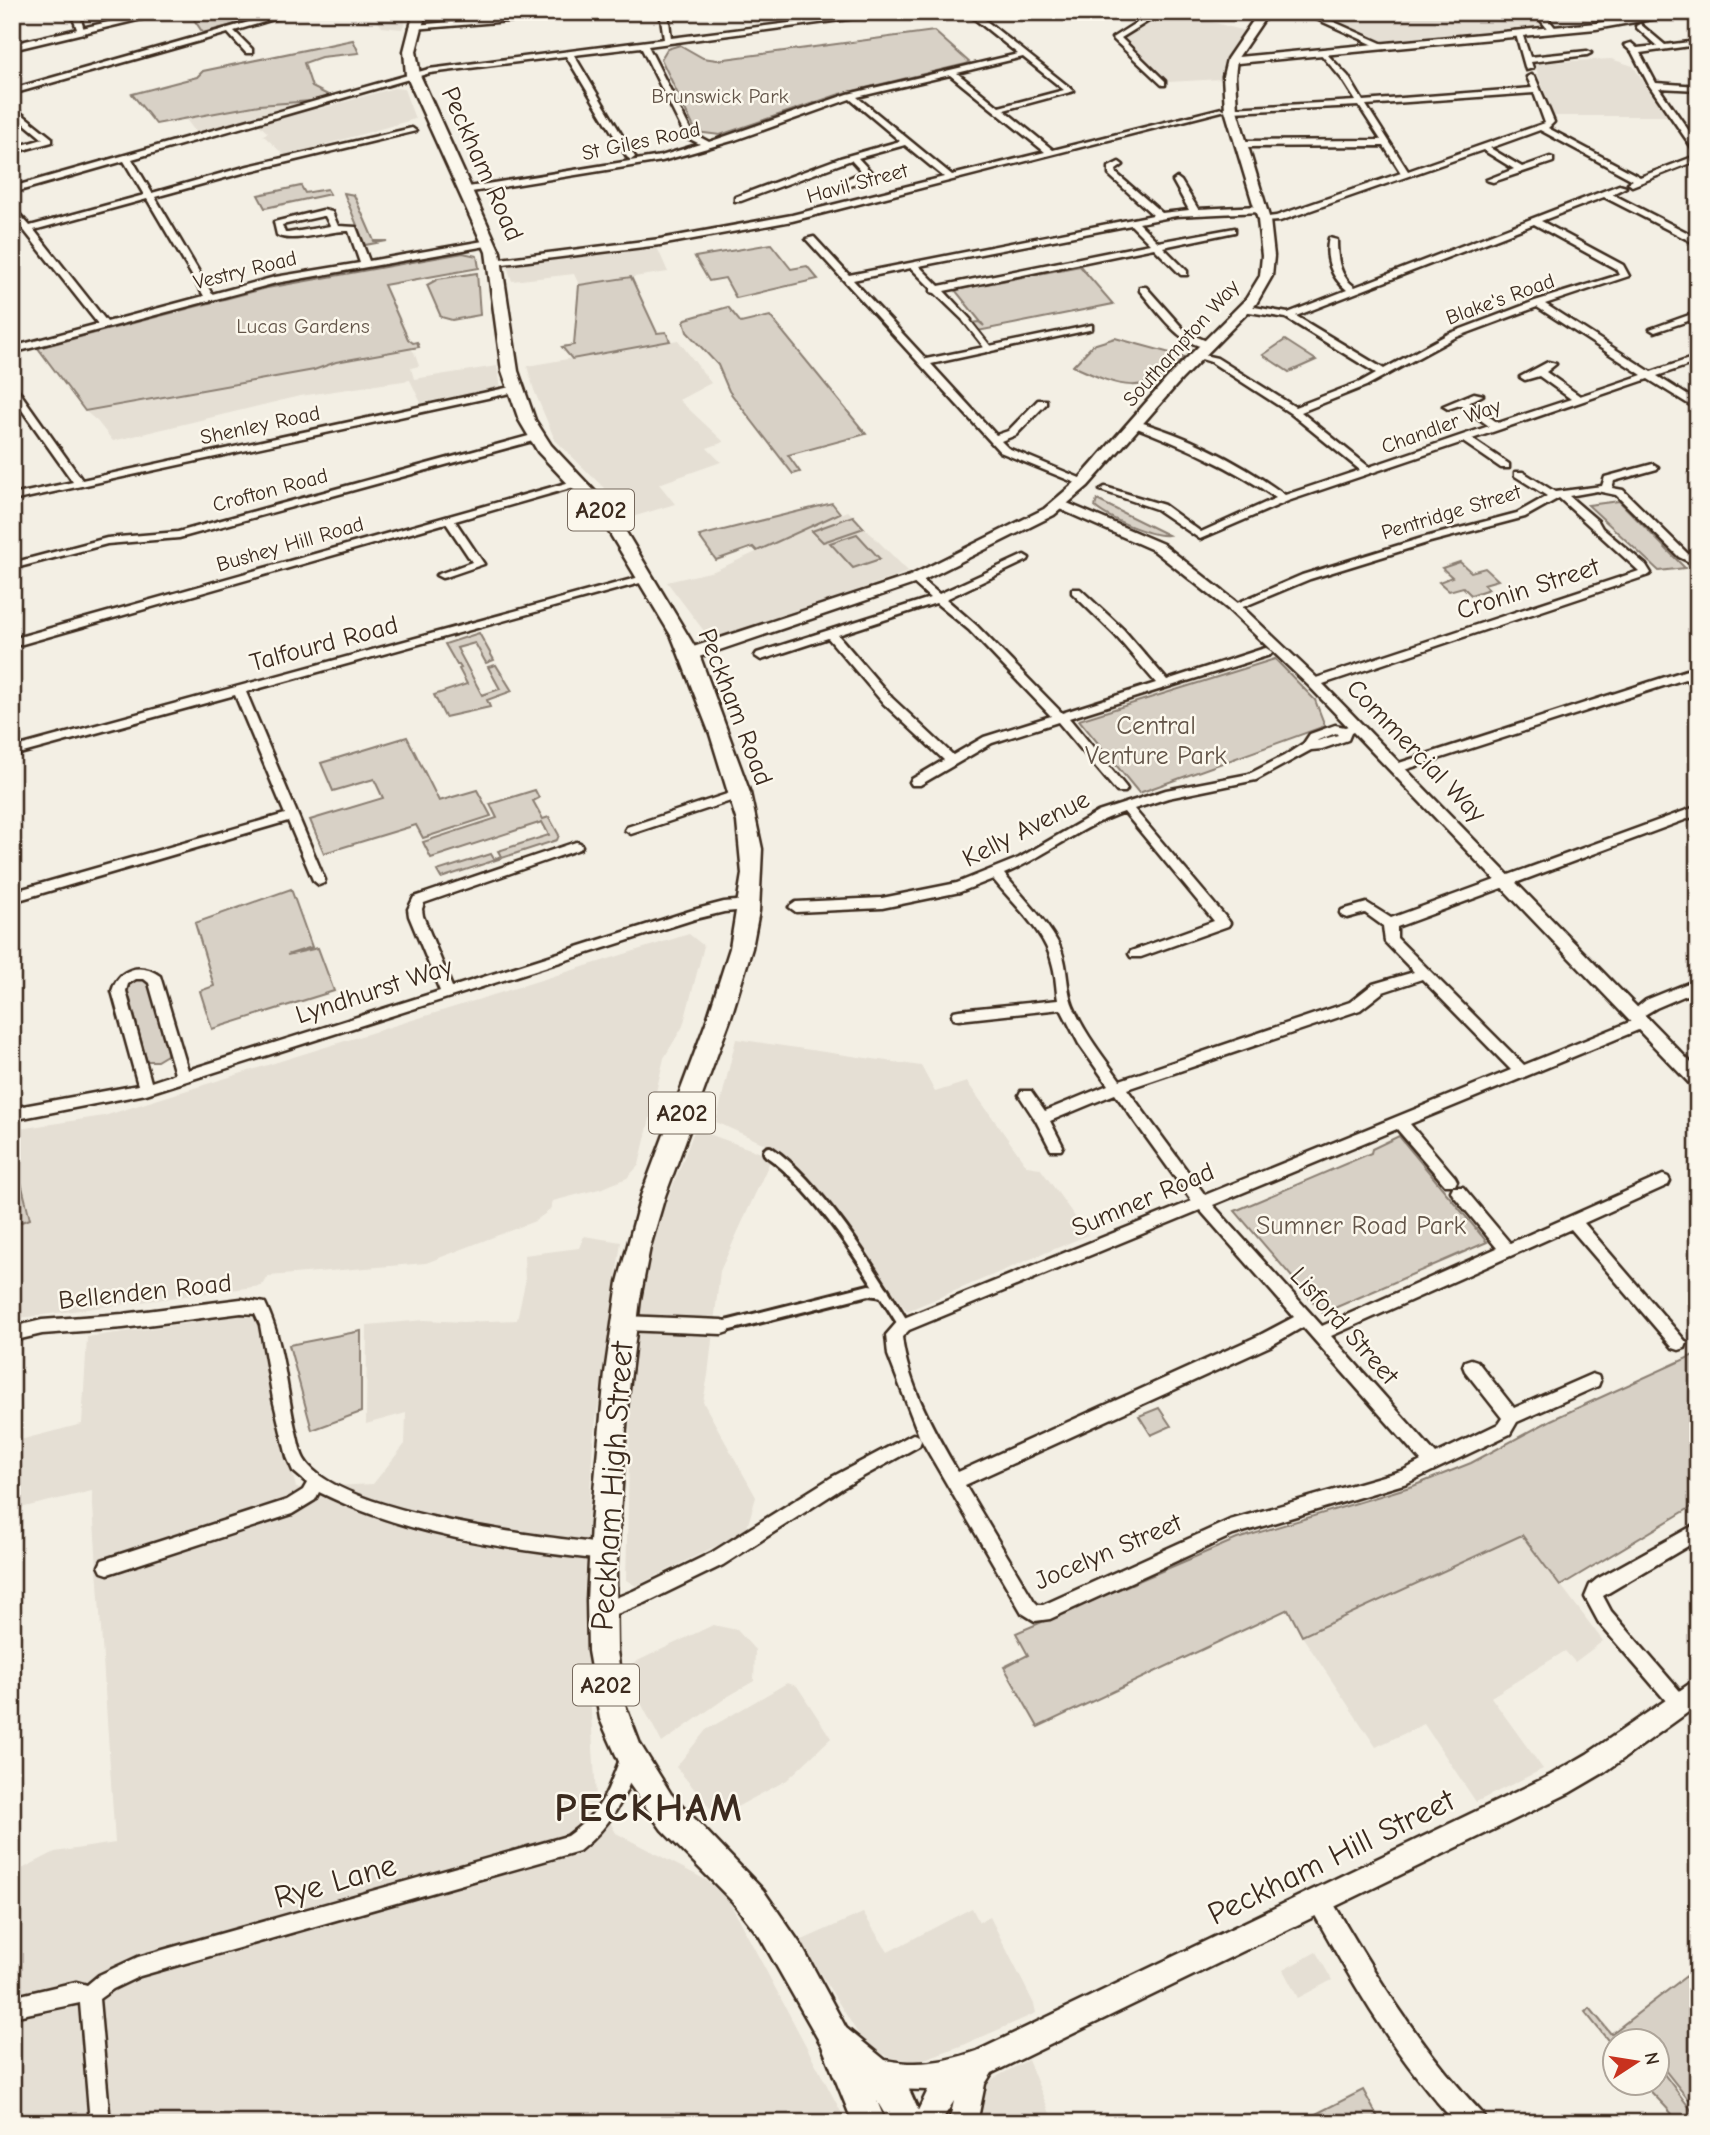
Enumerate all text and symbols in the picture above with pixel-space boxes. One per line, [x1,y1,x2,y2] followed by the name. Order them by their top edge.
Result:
[435,82,529,246] street label: Peckham Road
[651,84,789,108] park label: Brunswick Park
[580,117,702,165] street label: St Giles Road
[804,158,911,208] street label: Havil Street
[191,246,299,294] street label: Vestry Road
[1442,268,1558,330] street label: Blake's Road
[1118,274,1245,411] street label: Southampton Way
[236,314,370,338] park label: Lucas Gardens
[1378,393,1505,459] street label: Chandler Way
[198,401,322,449] street label: Shenley Road
[210,463,330,517] street label: Crofton Road
[1378,479,1525,545] street label: Pentridge Street
[568,490,634,530] road number: A202
[214,511,366,577] street label: Bushey Hill Road
[1453,551,1605,626] street label: Cronin Street
[247,610,401,678] street label: Talfourd Road
[691,624,779,790] street label: Peckham Road
[1340,673,1492,829] street label: Commercial Way
[1085,711,1227,771] park label: Central Venture Park
[958,784,1094,874] street label: Kelly Avenue
[292,951,457,1030] street label: Lyndhurst Way
[649,1092,715,1134] road number: A202
[1067,1157,1219,1243] street label: Sumner Road
[1256,1211,1466,1241] park label: Sumner Road Park
[1283,1261,1406,1392] street label: Lisford Street
[57,1268,233,1316] street label: Bellenden Road
[583,1339,641,1632] street label: Peckham High Street
[1030,1507,1187,1596] street label: Jocelyn Street
[573,1665,639,1706] road number: A202
[1202,1781,1461,1933] street label: Peckham Hill Street
[554,1785,744,1831] district label: PECKHAM
[270,1846,400,1916] street label: Rye Lane
[1602,2026,1672,2096] north arrow
[1640,2050,1664,2067] text: N

